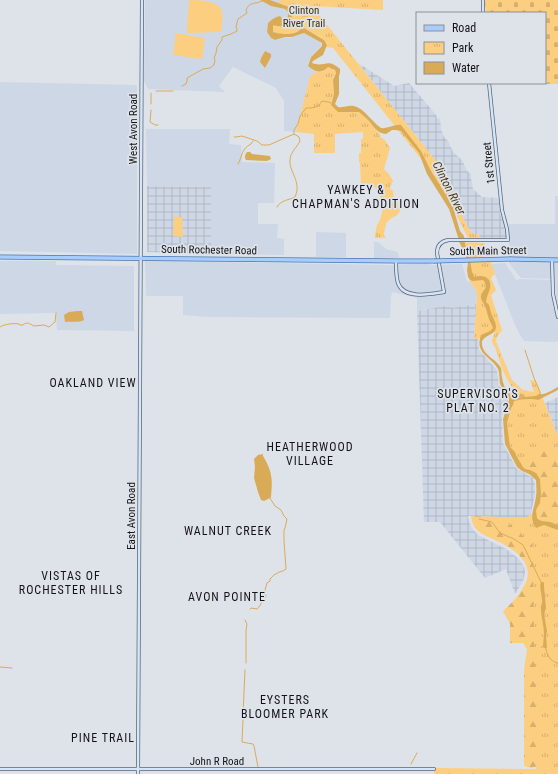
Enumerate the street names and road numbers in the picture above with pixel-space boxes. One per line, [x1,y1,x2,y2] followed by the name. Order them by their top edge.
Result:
[127,94,140,164] street label: West Avon Road
[480,141,498,185] street label: 1st Street
[161,243,257,257] street label: South Rochester Road
[449,244,527,258] street label: South Main Street
[125,482,138,550] street label: East Avon Road
[190,755,244,768] street label: John R Road

